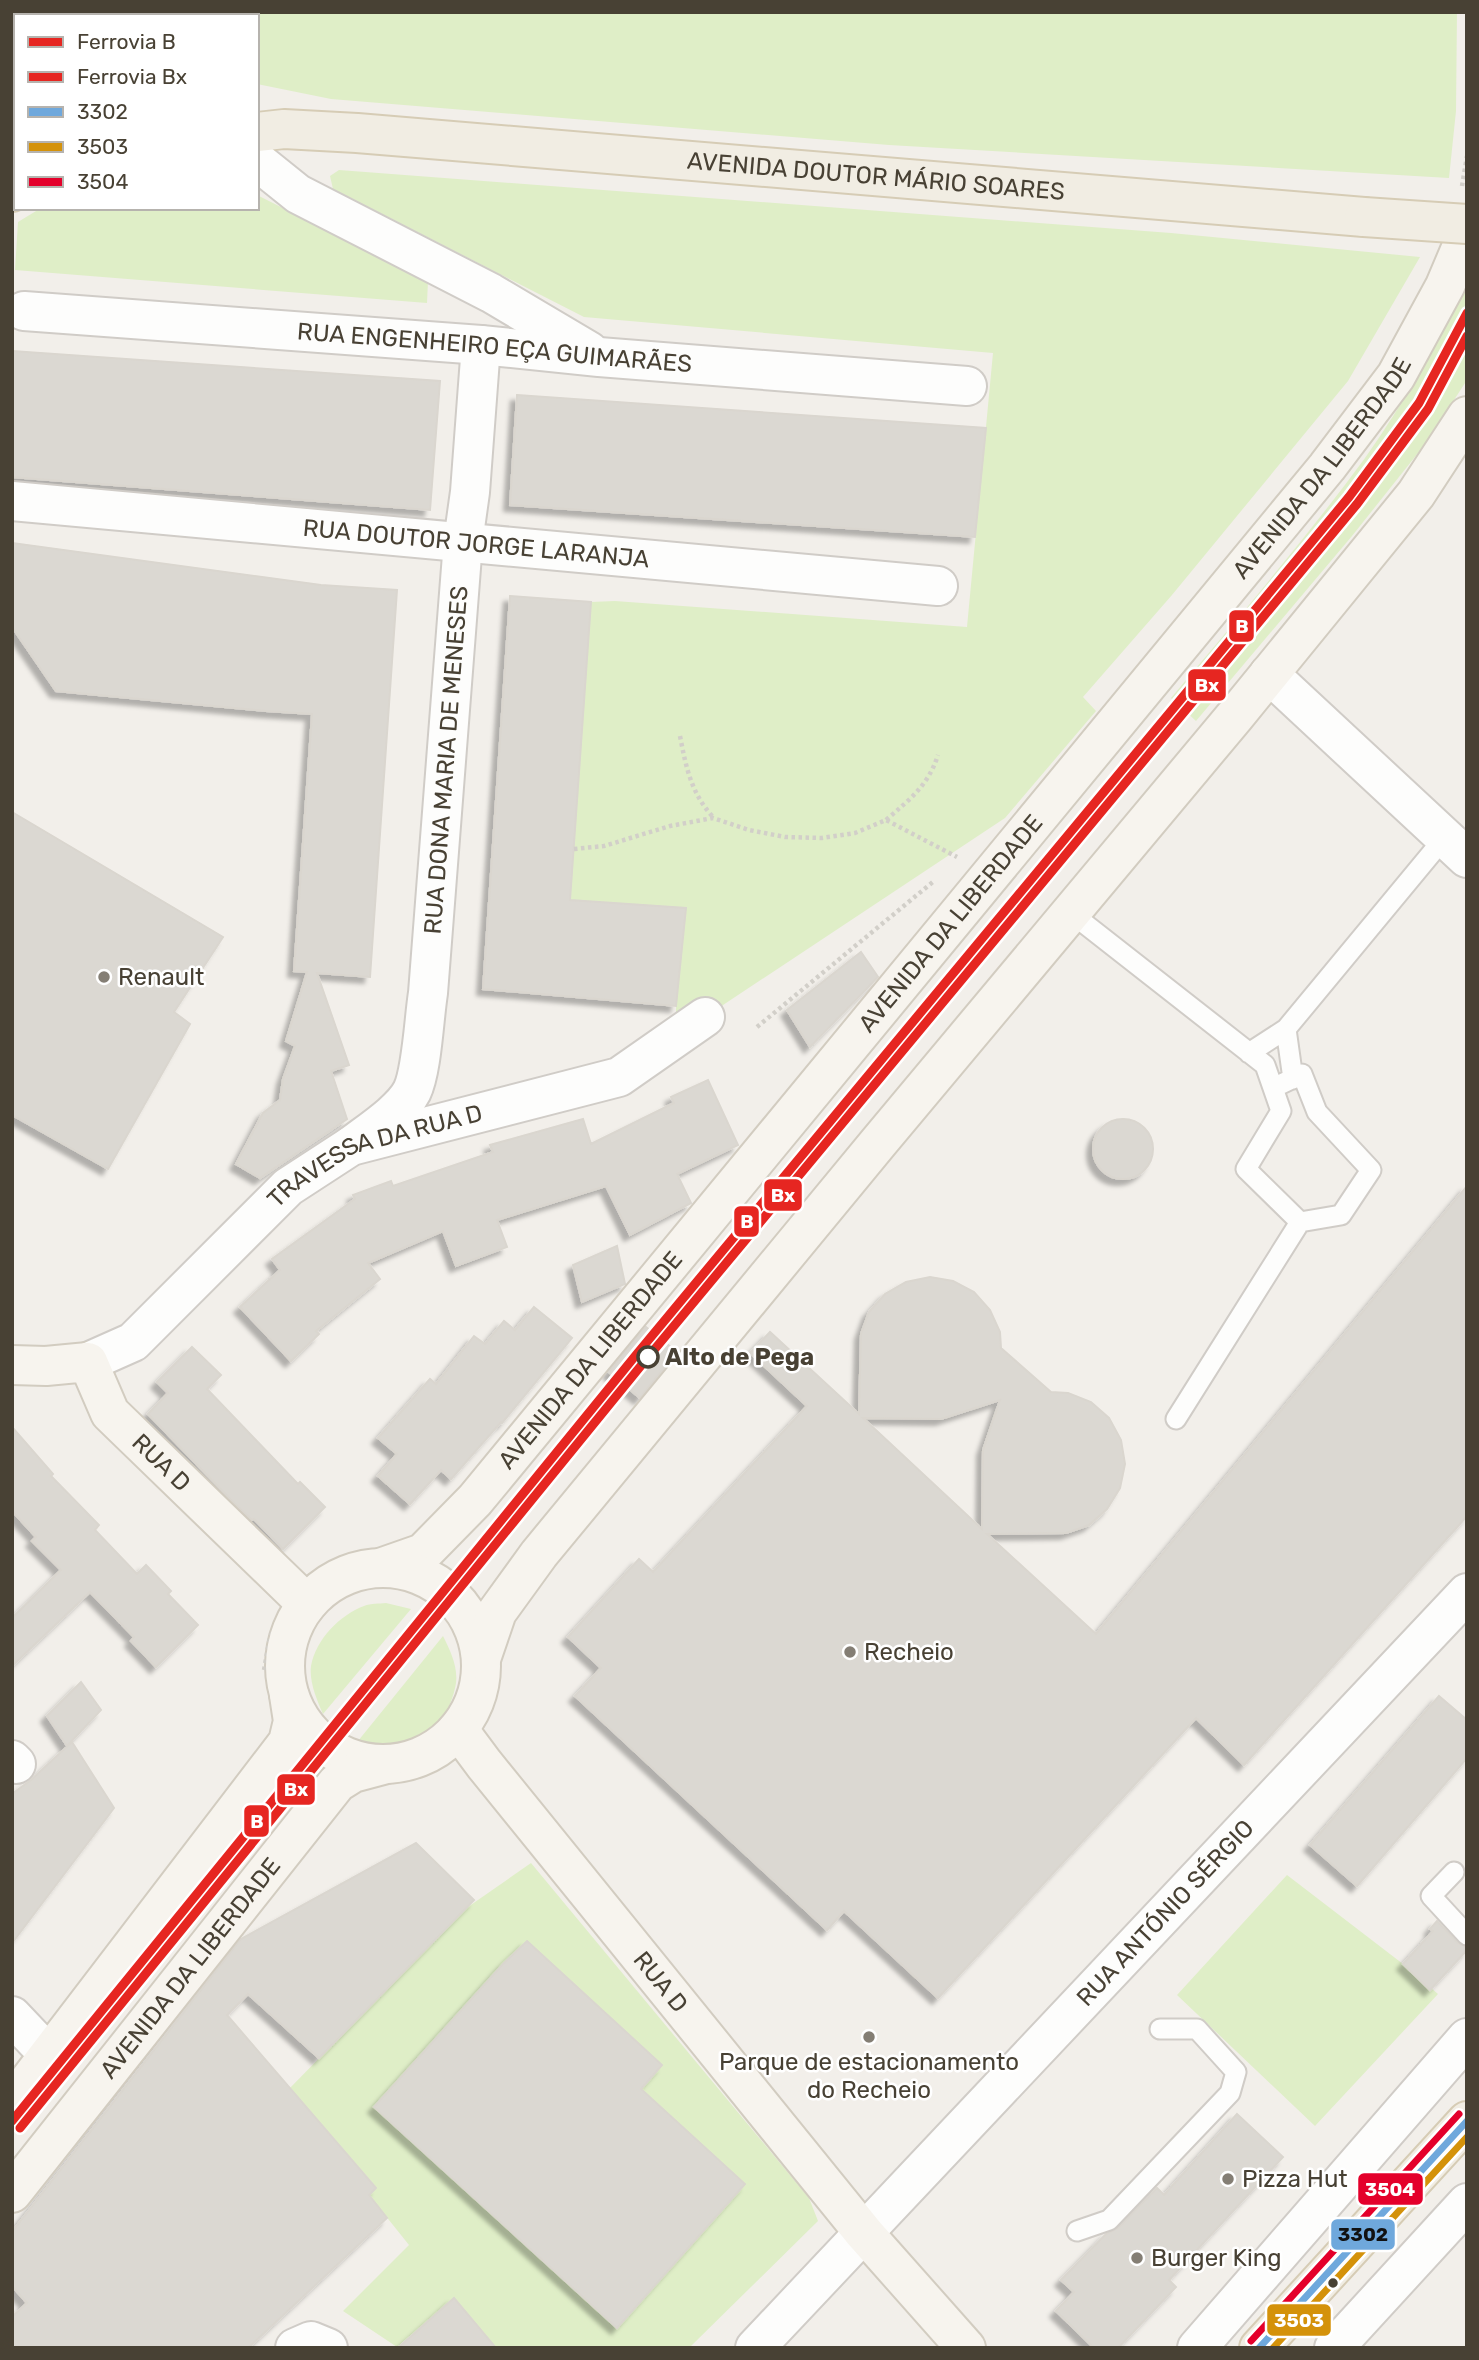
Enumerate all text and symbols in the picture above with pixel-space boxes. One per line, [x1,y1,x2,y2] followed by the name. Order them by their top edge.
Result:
[14,14,259,210] legend
[77,29,176,54] text: Ferrovia B
[77,64,187,89] text: Ferrovia Bx
[77,99,128,124] text: 3302
[77,134,128,159] text: 3503
[686,147,1066,206] street label: AVENIDA DOUTOR MÁRIO SOARES
[77,169,128,194] text: 3504
[296,317,693,378] street label: RUA ENGENHEIRO EÇA GUIMARÃES
[1227,353,1417,584] street label: AVENIDA DA LIBERDADE
[302,514,650,573] street label: RUA DOUTOR JORGE LARANJA
[419,585,474,935] street label: RUA DONA MARIA DE MENESES
[1228,609,1255,643] line badge: B
[1235,615,1249,638] text: B
[1187,668,1227,702] line badge: Bx
[1195,674,1219,697] text: Bx
[853,809,1048,1038] street label: AVENIDA DA LIBERDADE
[118,963,204,991] place label: Renault
[96,969,112,985] marker: Renault
[262,1099,485,1213] street label: TRAVESSA DA RUA D
[763,1178,803,1212] line badge: Bx
[771,1184,795,1207] text: Bx
[733,1205,760,1238] line badge: B
[740,1210,754,1233] text: B
[493,1246,688,1474] street label: AVENIDA DA LIBERDADE
[665,1343,814,1371] place label: Alto de Pega
[637,1346,659,1368] marker: Alto de Pega
[126,1428,196,1497] street label: RUA D
[864,1638,954,1666] place label: Recheio
[842,1644,858,1660] marker: Recheio
[276,1773,316,1806] line badge: Bx
[284,1778,308,1801] text: Bx
[243,1804,270,1838] line badge: B
[250,1810,264,1833] text: B
[1071,1814,1260,2012] street label: RUA ANTÓNIO SÉRGIO
[94,1852,286,2084] street label: AVENIDA DA LIBERDADE
[628,1946,693,2018] street label: RUA D
[861,2029,877,2045] marker: Parque de estacionamento do Recheio
[719,2048,1019,2104] place label: Parque de estacionamento do Recheio
[1242,2165,1348,2193] place label: Pizza Hut
[1220,2171,1236,2187] marker: Pizza Hut
[1357,2172,1424,2206] line badge: 3504
[1365,2178,1415,2201] text: 3504
[1330,2218,1396,2251] line badge: 3302
[1338,2223,1388,2246] text: 3302
[1151,2244,1282,2272] place label: Burger King
[1129,2250,1145,2266] marker: Burger King
[1326,2276,1340,2290] unlabelled marker
[1266,2303,1332,2337] line badge: 3503
[1274,2309,1324,2332] text: 3503

